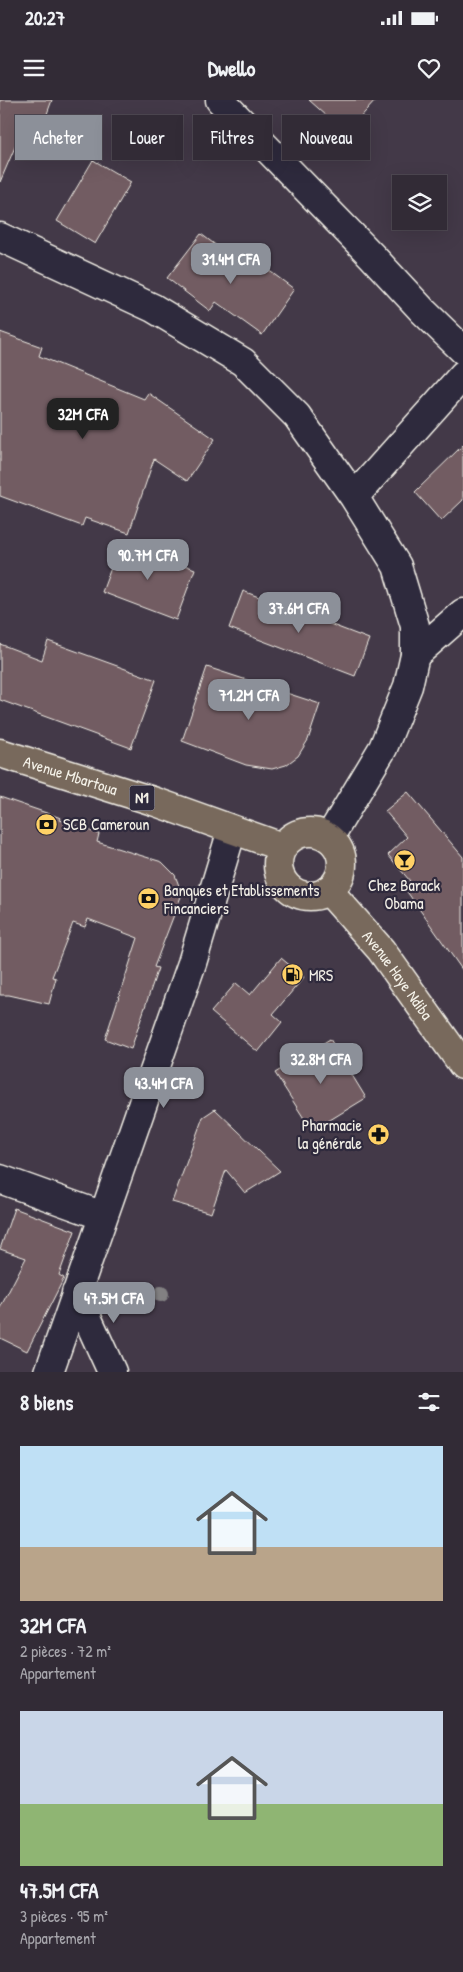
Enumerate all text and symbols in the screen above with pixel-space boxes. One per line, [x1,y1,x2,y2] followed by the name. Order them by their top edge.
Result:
[25,5,65,31] text: 20:27
[208,53,255,83] text: Dwello
[20,54,48,82] icon: menu
[415,54,443,82] icon: heart
[15,115,102,160] chip: Acheter
[112,115,183,160] chip: Louer
[193,115,272,160] chip: Filtres
[282,115,370,160] chip: Nouveau
[392,175,447,230] map controls
[392,175,447,230] button: layers
[174,242,288,285] pin: 31.4M CFA
[202,248,260,270] text: 31.4M CFA
[37,398,129,440] pin: 32M CFA
[58,403,108,425] text: 32M CFA
[91,538,205,581] pin: 90.7M CFA
[118,544,178,566] text: 90.7M CFA
[242,592,356,634] pin: 37.6M CFA
[269,597,329,619] text: 37.6M CFA
[192,678,306,721] pin: 71.2M CFA
[219,684,279,706] text: 71.2M CFA
[21,750,120,800] street label: Avenue Mbartoua
[130,786,154,810] road number: N1
[35,812,59,836] bank icon: SCB Cameroun
[63,813,149,835] place label: SCB Cameroun
[392,849,416,873] bar icon: Chez Barack Obama
[368,874,440,914] place label: Chez Barack Obama
[163,879,319,919] place label: Banques et Etablissements Fincanciers
[136,887,160,911] bank icon: Banques et Etablissements Fincanciers
[357,925,438,1024] street label: Avenue Haye Ndiba
[281,963,305,987] fuel station icon: MRS
[309,964,334,986] place label: MRS
[264,1042,378,1085] pin: 32.8M CFA
[291,1048,351,1070] text: 32.8M CFA
[107,1066,221,1109] pin: 43.4M CFA
[135,1072,193,1094] text: 43.4M CFA
[298,1114,363,1154] place label: Pharmacie la générale
[366,1122,390,1146] pharmacy icon: Pharmacie la générale
[57,1282,171,1324] pin: 47.5M CFA
[84,1287,144,1309] text: 47.5M CFA
[20,1388,73,1417] text: 8 biens
[415,1388,443,1416] icon: filters
[187,1478,277,1568] icon: home
[20,1611,86,1640] text: 32M CFA
[20,1640,111,1662] text: 2 pièces · 72 m²
[20,1662,96,1684] text: Appartement
[187,1743,277,1833] icon: home
[20,1876,99,1905] text: 47.5M CFA
[20,1905,108,1927] text: 3 pièces · 95 m²
[20,1927,96,1949] text: Appartement

